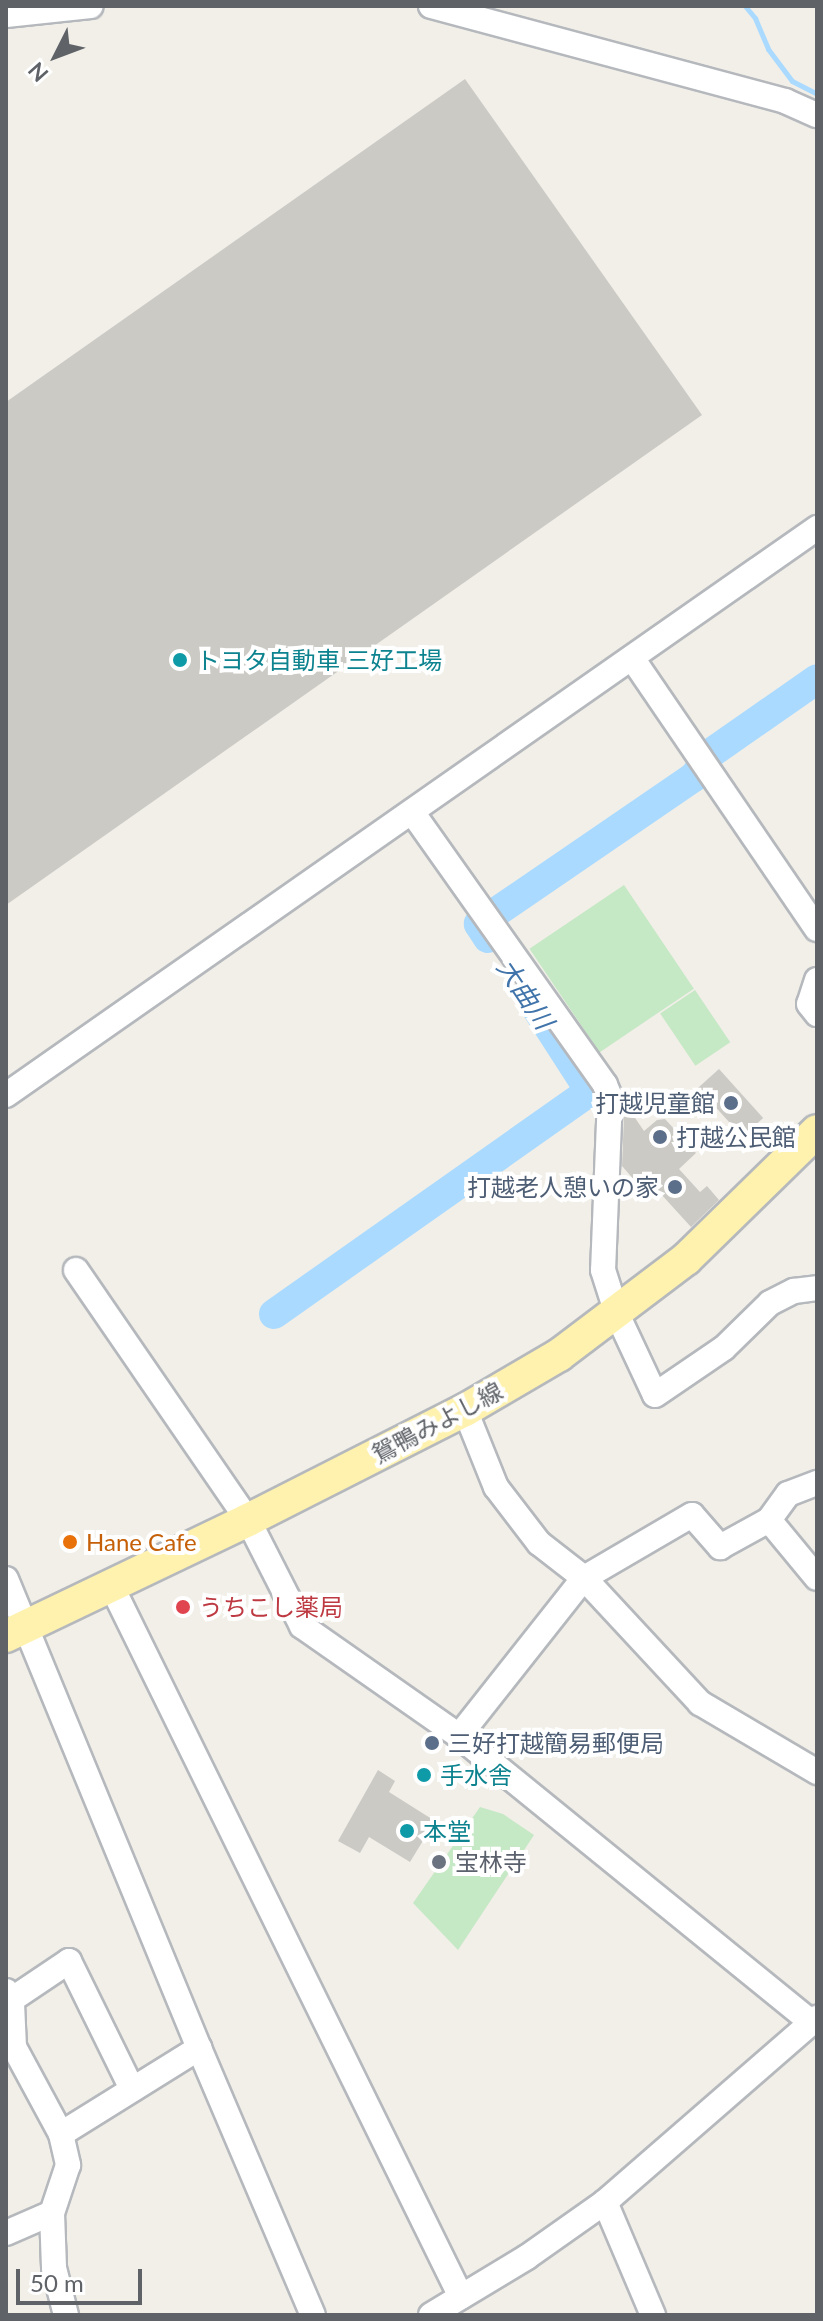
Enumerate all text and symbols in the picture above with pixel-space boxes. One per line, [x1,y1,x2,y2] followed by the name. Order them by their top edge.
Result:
[16,16,96,96] north arrow
[22,57,54,88] text: N
[196,646,442,674] place label: トヨタ自動車 三好工場
[171,651,189,669] marker: トヨタ自動車 三好工場
[490,953,560,1035] water label: 大曲川
[595,1089,715,1117] place label: 打越児童館
[722,1094,740,1112] marker: 打越児童館
[676,1123,796,1151] place label: 打越公民館
[651,1128,669,1146] marker: 打越公民館
[467,1173,659,1201] place label: 打越老人憩いの家
[666,1178,684,1196] marker: 打越老人憩いの家
[367,1375,507,1469] street label: 鴛鴨みよし線
[86,1528,197,1556] place label: Hane Cafe
[61,1533,79,1551] marker: Hane Cafe
[199,1593,343,1621] place label: うちこし薬局
[174,1598,192,1616] marker: うちこし薬局
[448,1729,664,1757] place label: 三好打越簡易郵便局
[423,1734,441,1752] marker: 三好打越簡易郵便局
[440,1761,512,1789] place label: 手水舎
[415,1766,433,1784] marker: 手水舎
[423,1817,471,1845] place label: 本堂
[398,1822,416,1840] marker: 本堂
[455,1848,527,1876] place label: 宝林寺
[430,1853,448,1871] marker: 宝林寺
[20,2253,146,2303] scale bar
[30,2268,84,2297] text: 50 m

